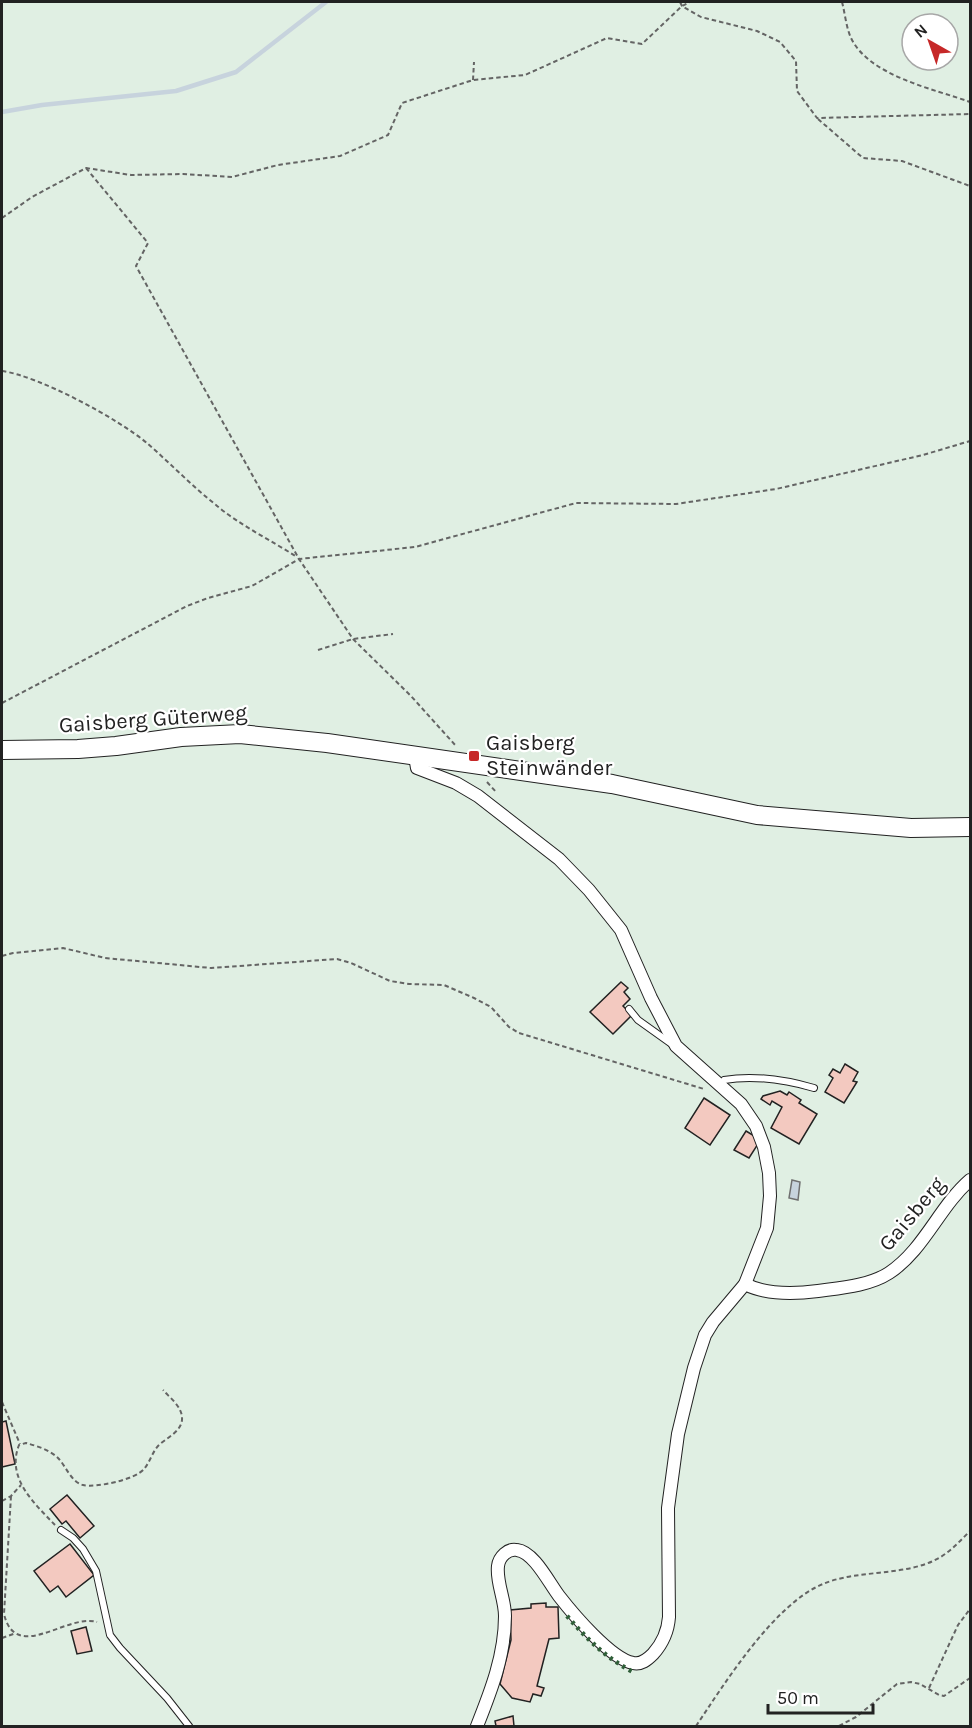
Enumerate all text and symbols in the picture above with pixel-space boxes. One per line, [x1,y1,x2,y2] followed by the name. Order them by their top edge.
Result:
[900,12,960,72] north arrow
[910,20,931,42] text: N
[58,699,249,739] street label: Gaisberg Güterweg
[486,730,612,781] place label: Gaisberg Steinwänder
[467,749,481,763] marker: Gaisberg Steinwänder
[874,1171,951,1256] street label: Gaisberg
[768,1677,873,1715] scale bar
[777,1687,819,1709] text: 50 m

